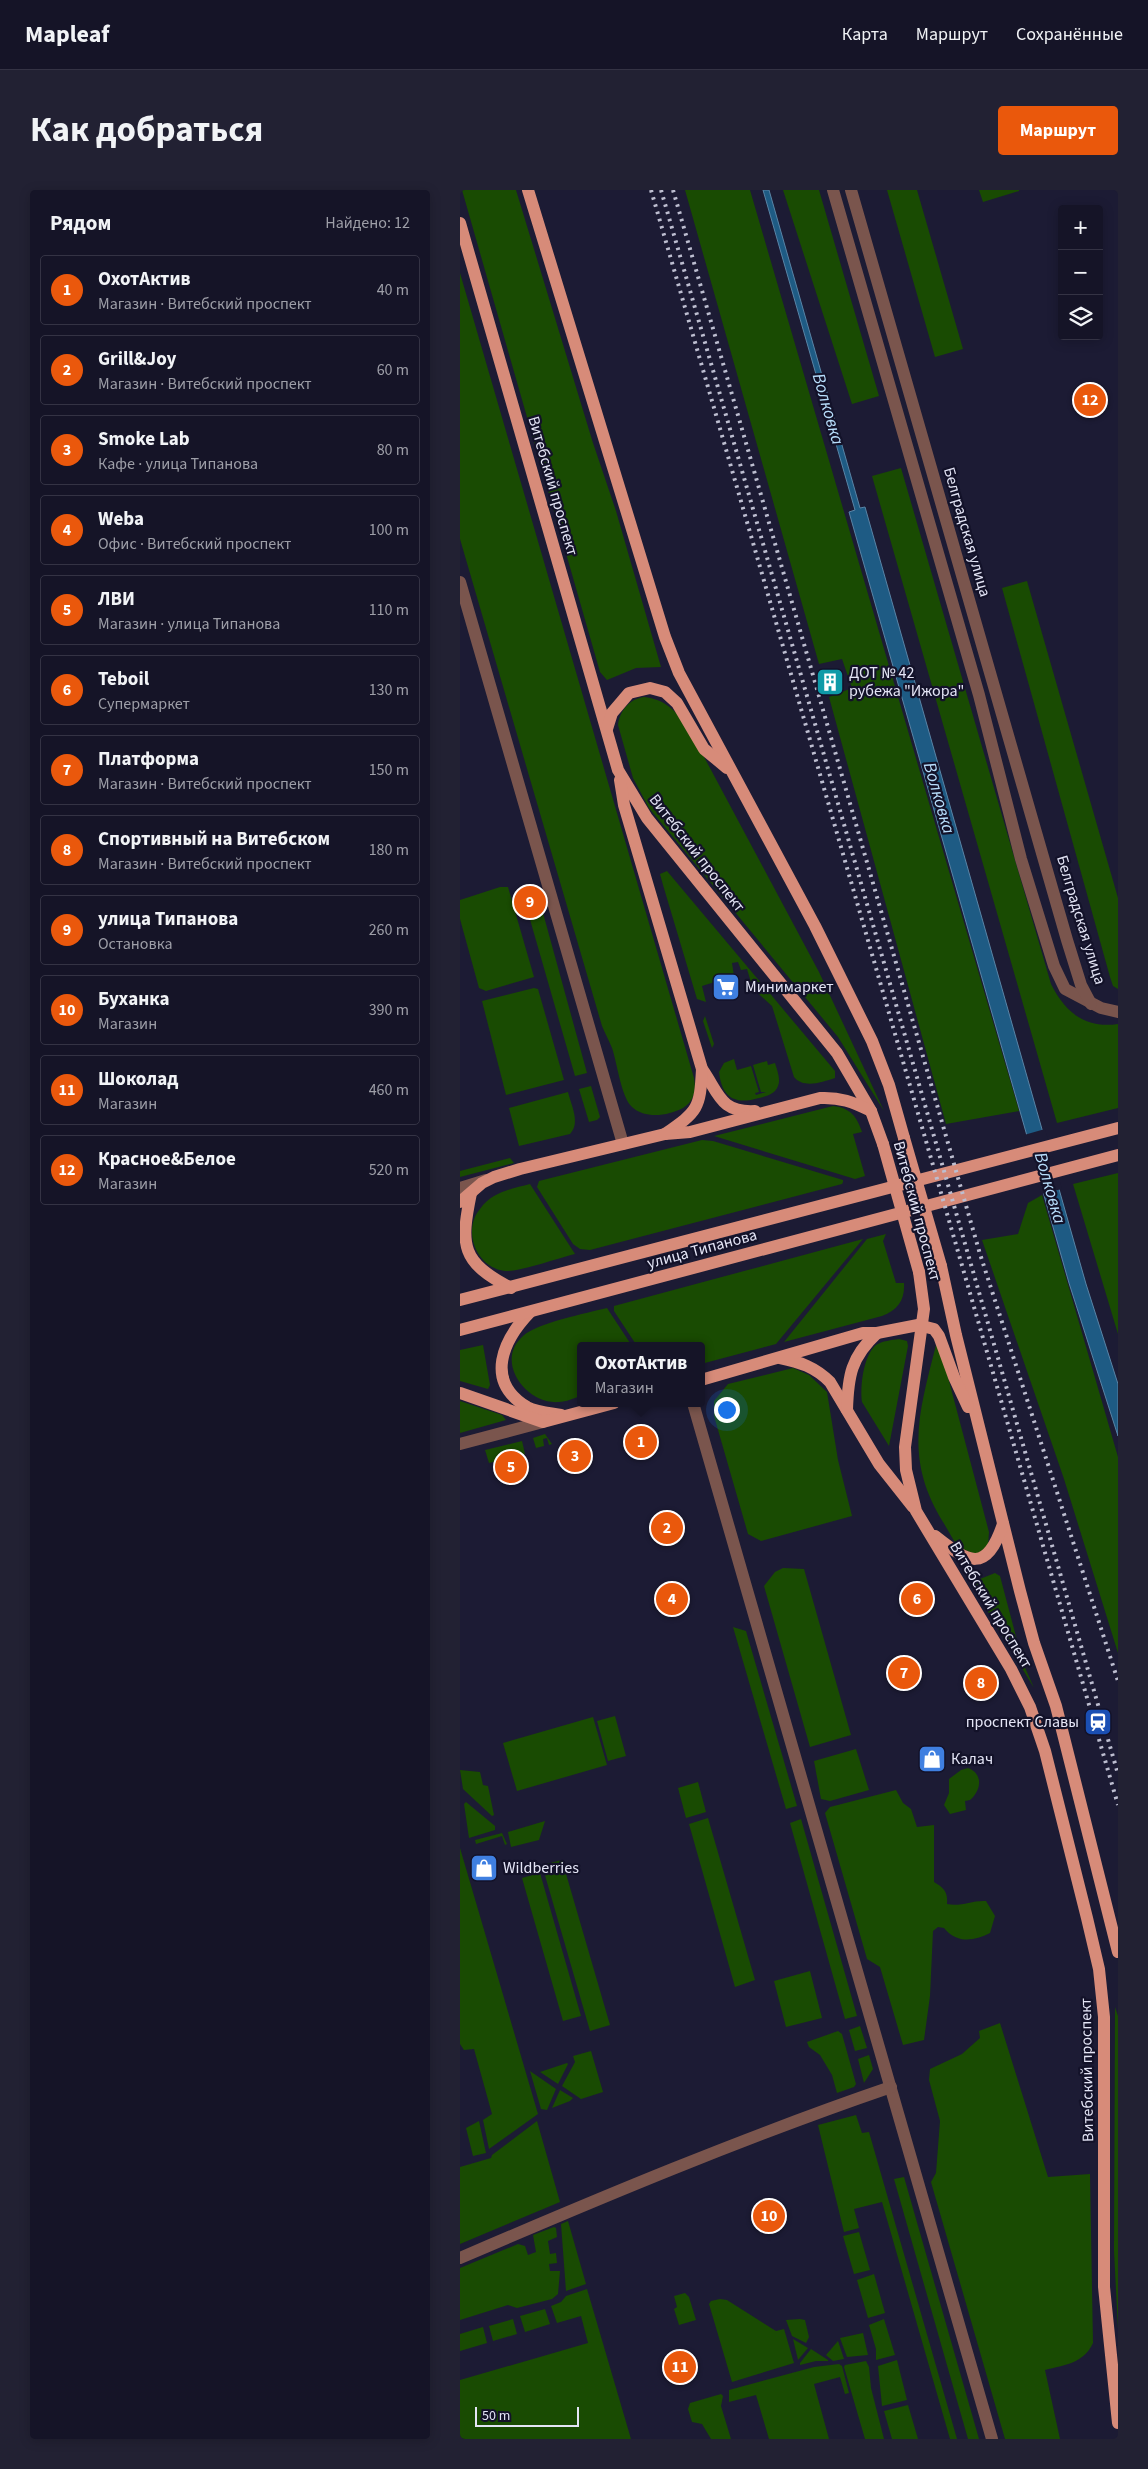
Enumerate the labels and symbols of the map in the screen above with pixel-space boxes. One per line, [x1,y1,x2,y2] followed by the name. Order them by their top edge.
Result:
[806,370,850,448] water label: Волковка
[1074,381,1106,419] pin: 12
[523,414,583,558] street label: Витебский проспект
[938,465,996,599] street label: Белградская улица
[849,662,964,702] place label: ДОТ № 42 рубежа "Ижора"
[815,667,845,697] building icon: ДОТ № 42 рубежа "Ижора"
[917,759,961,837] water label: Волковка
[644,789,750,917] street label: Витебский проспект
[1051,853,1111,987] street label: Белградская улица
[514,883,546,921] pin: 9
[711,972,741,1002] supermarket icon: Минимаркет
[745,976,834,998] place label: Минимаркет
[888,1139,946,1283] street label: Витебский проспект
[1028,1149,1072,1227] water label: Волковка
[645,1224,759,1274] street label: улица Типанова
[714,1397,740,1423] your location
[625,1423,657,1461] pin: 1
[559,1437,591,1475] pin: 3
[495,1448,527,1486] pin: 5
[651,1509,683,1547] pin: 2
[944,1538,1038,1672] street label: Витебский проспект
[656,1580,688,1618] pin: 4
[901,1580,933,1618] pin: 6
[888,1654,920,1692] pin: 7
[965,1664,997,1702] pin: 8
[1083,1707,1113,1737] station icon: проспект Славы
[966,1711,1079,1733] place label: проспект Славы
[917,1744,947,1774] shop icon: Калач
[951,1748,993,1770] place label: Калач
[469,1853,499,1883] shop icon: Wildberries
[503,1857,579,1879] place label: Wildberries
[1075,1998,1099,2142] street label: Витебский проспект
[753,2197,785,2235] pin: 10
[664,2348,696,2386] pin: 11
[475,2404,579,2427] scale bar

